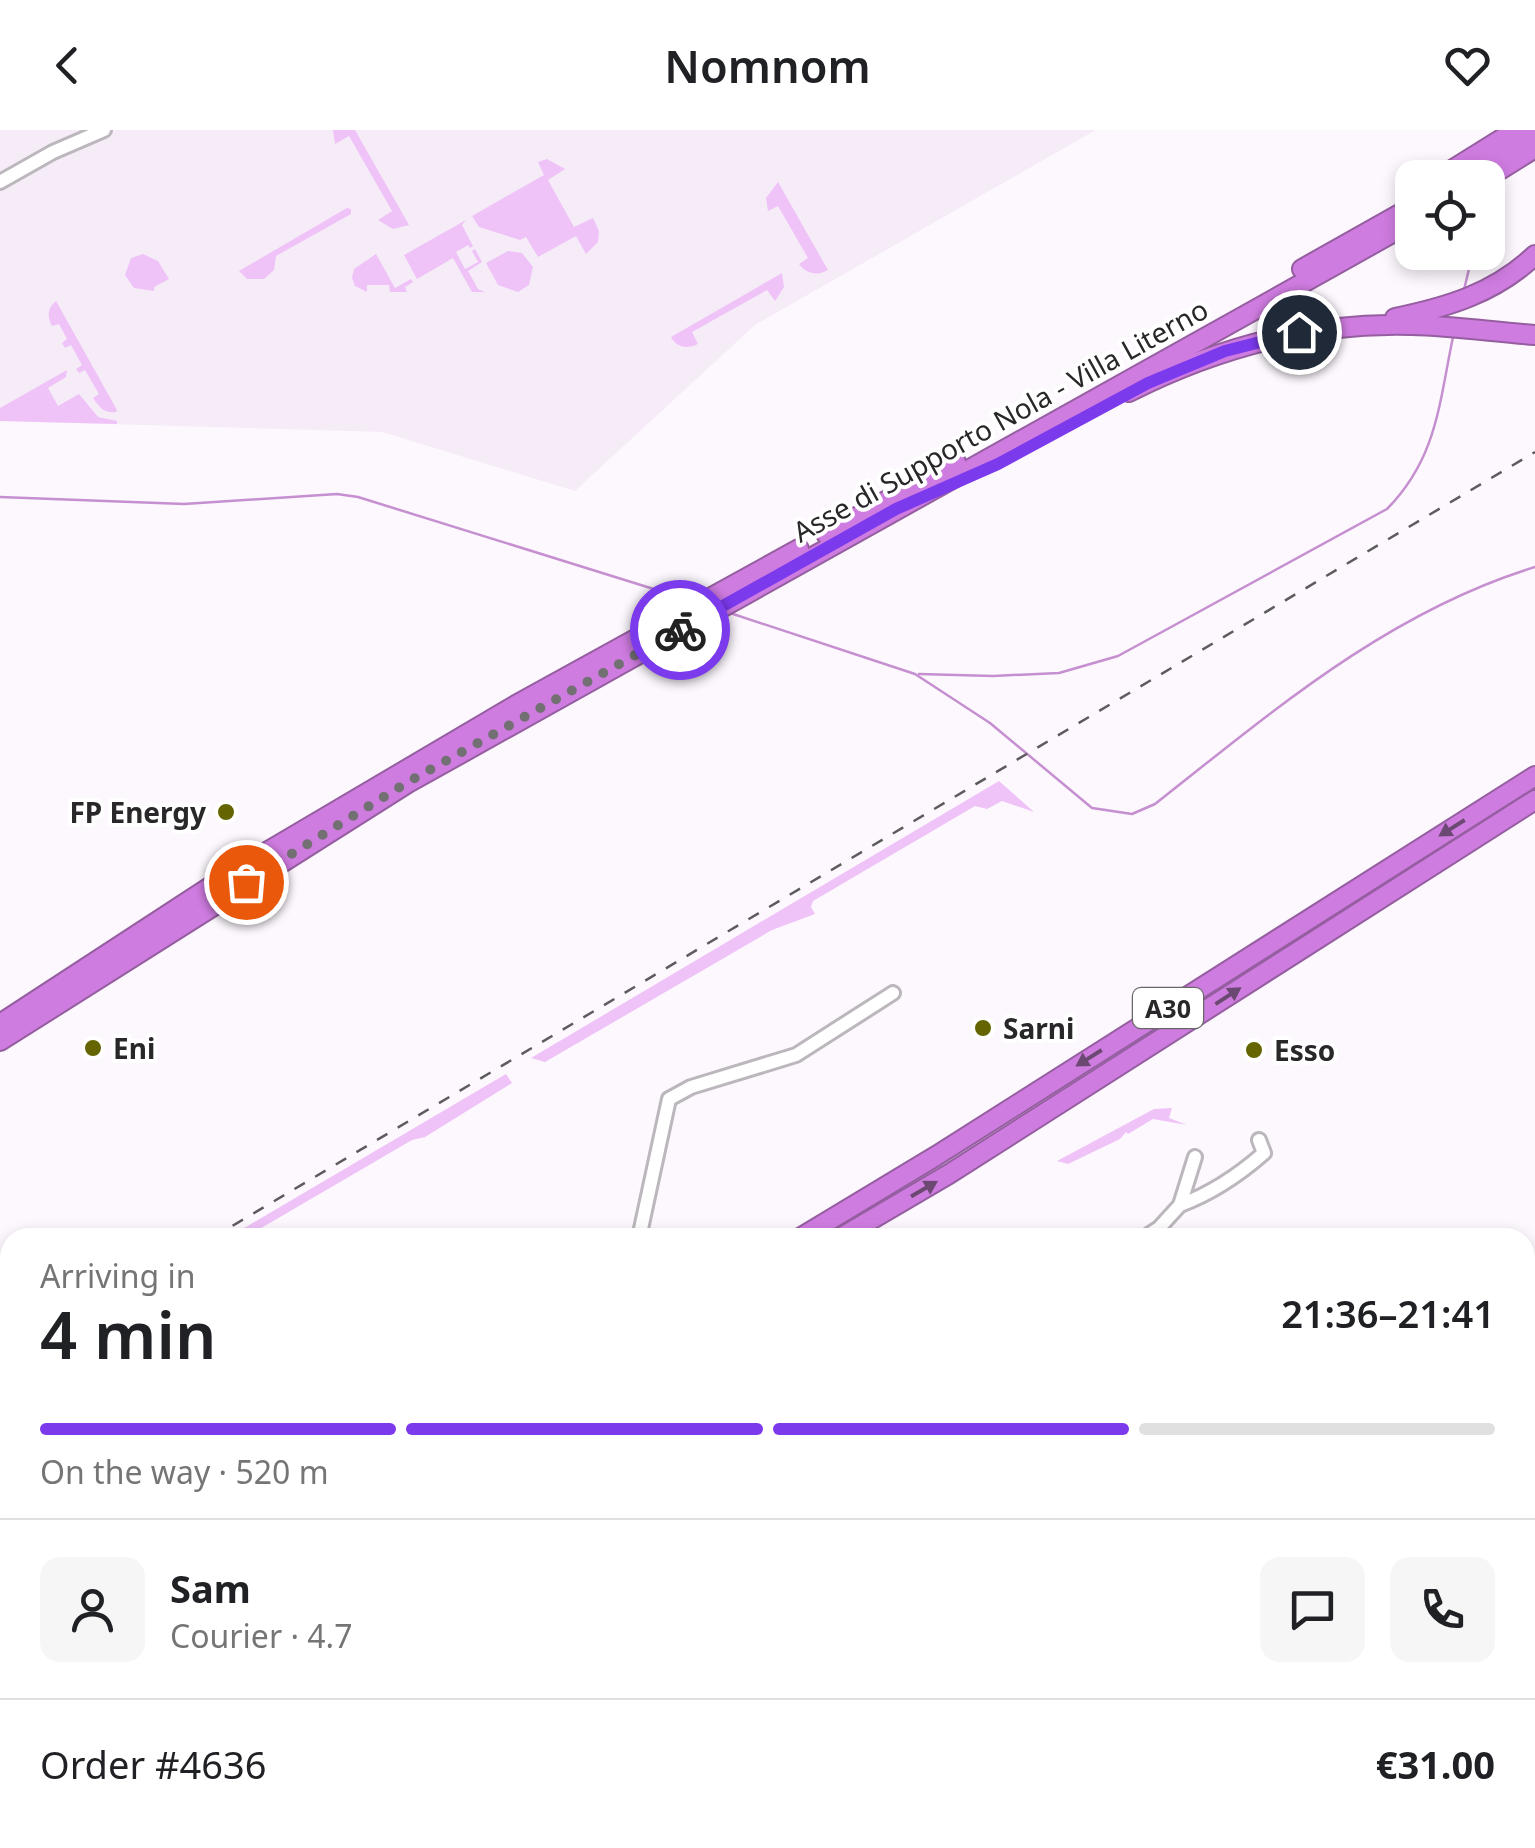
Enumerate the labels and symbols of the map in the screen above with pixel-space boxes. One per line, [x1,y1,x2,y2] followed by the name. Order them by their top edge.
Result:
[786,290,1214,550] street label: Asse di Supporto Nola - Villa Literno
[1257,290,1342,375] pin
[630,580,730,680] courier
[69,793,206,831] place label: FP Energy
[215,801,237,823] marker: FP Energy
[1439,818,1466,837] one-way arrow
[204,840,289,925] pin
[1215,987,1242,1006] one-way arrow
[1133,988,1203,1028] road number: A30
[1003,1009,1074,1047] place label: Sarni
[972,1017,994,1039] marker: Sarni
[113,1029,155,1067] place label: Eni
[1274,1031,1335,1069] place label: Esso
[82,1037,104,1059] marker: Eni
[1243,1039,1265,1061] marker: Esso
[1075,1049,1103,1067] one-way arrow
[910,1180,938,1198] one-way arrow

